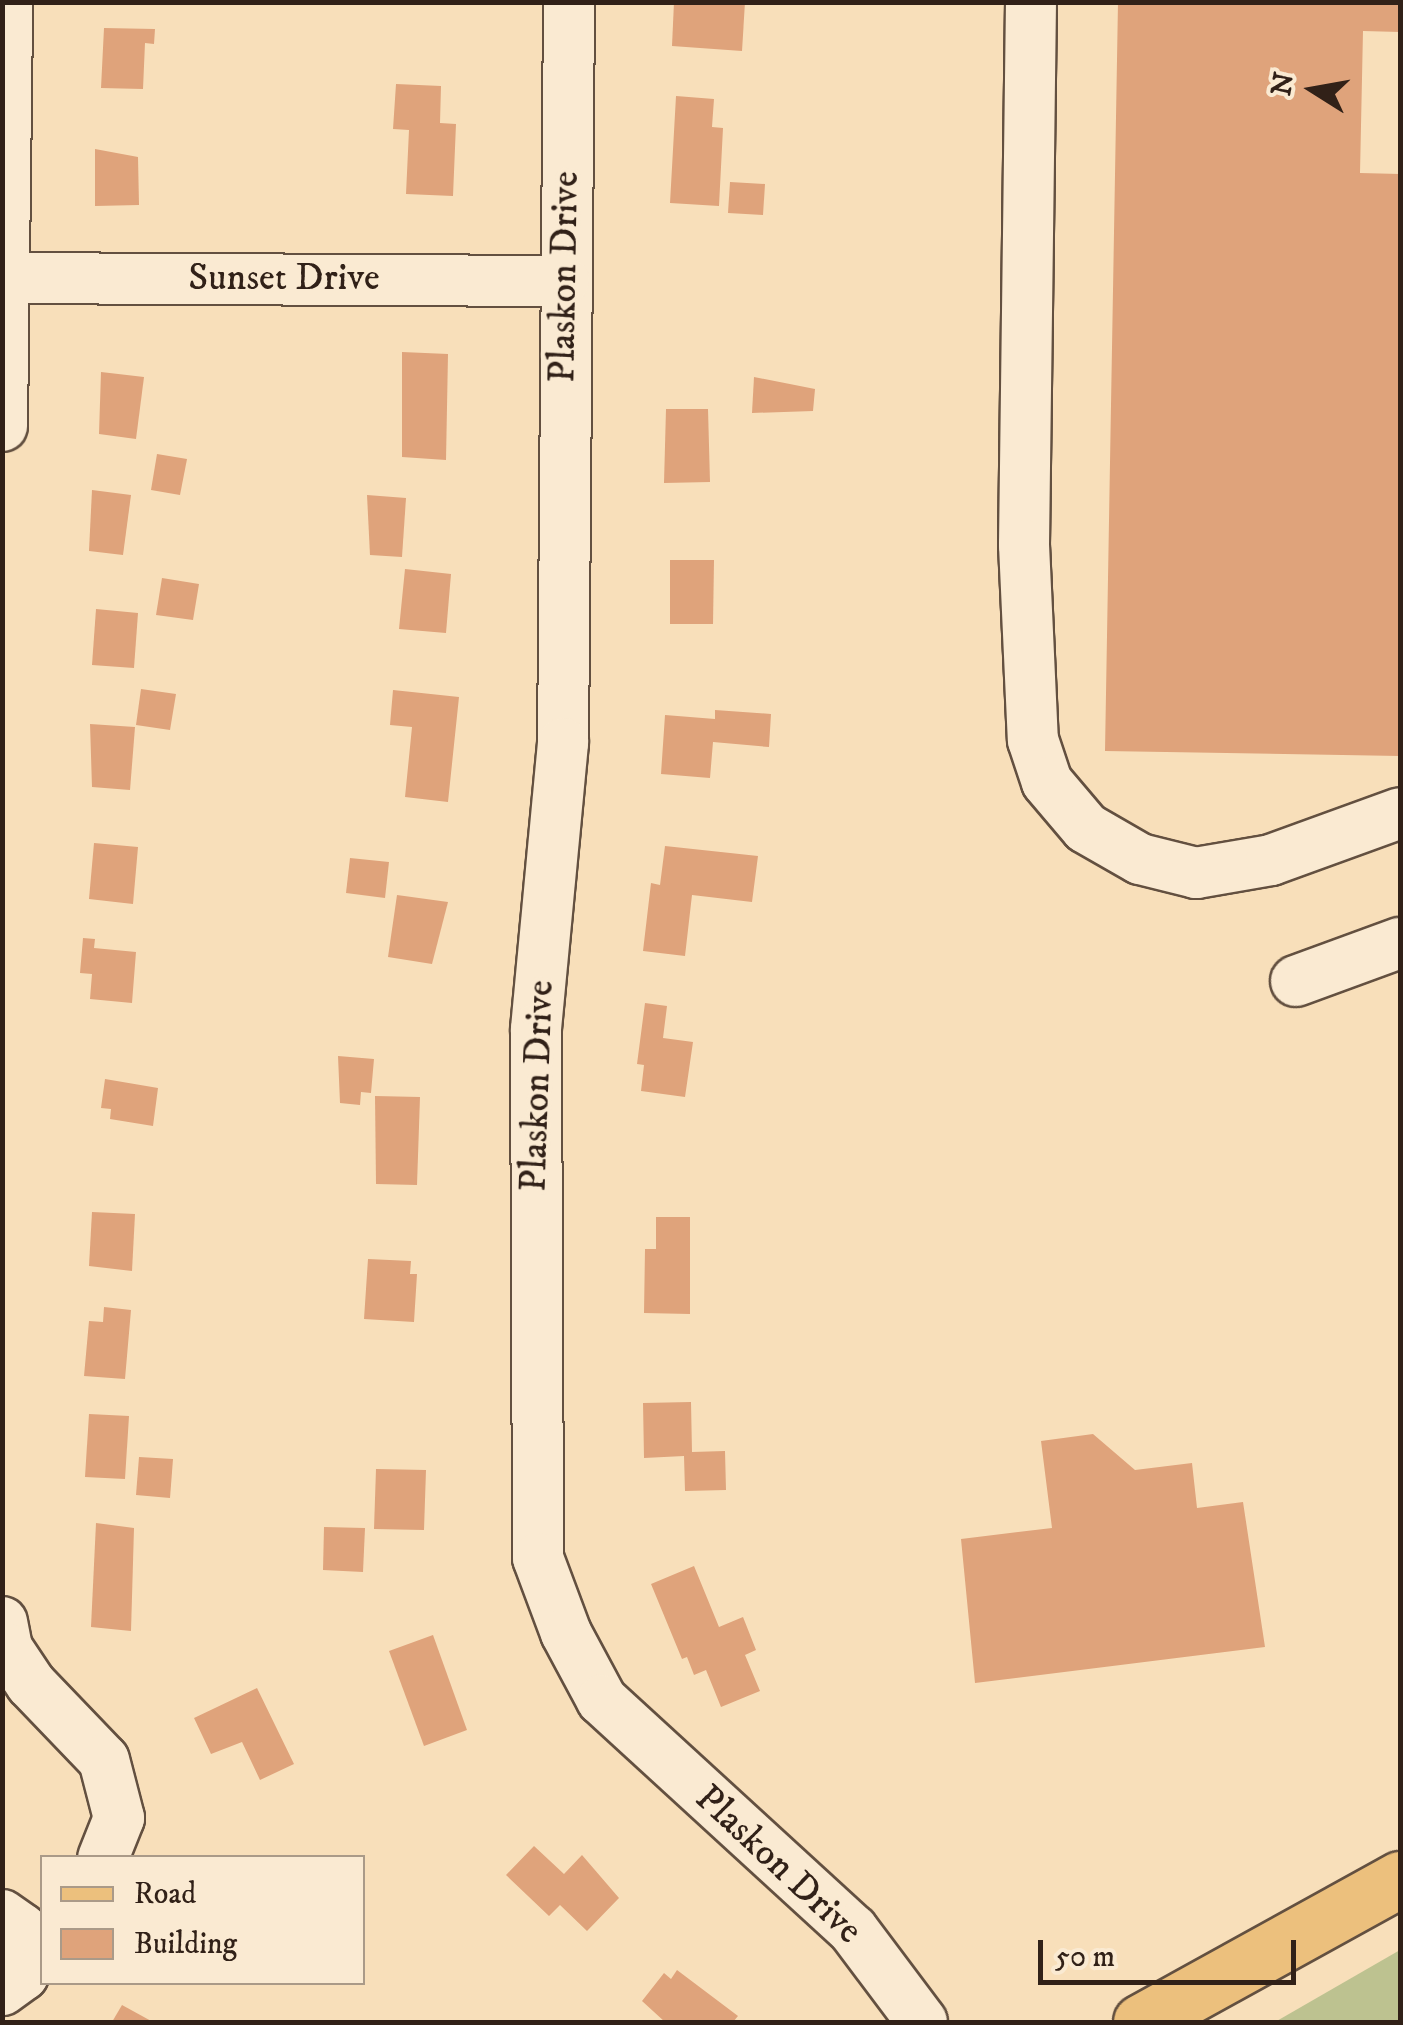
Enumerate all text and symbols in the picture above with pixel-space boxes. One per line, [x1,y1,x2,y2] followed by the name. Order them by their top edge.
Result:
[1263,40,1363,140] north arrow
[1264,70,1302,99] text: N
[540,171,590,383] street label: Plaskon Drive
[188,256,380,302] street label: Sunset Drive
[512,979,564,1193] street label: Plaskon Drive
[685,1776,871,1954] street label: Plaskon Drive
[40,1855,365,1985] legend
[134,1876,196,1913] text: Road
[1043,1920,1300,1982] scale bar
[134,1926,237,1963] text: Building
[1055,1939,1115,1976] text: 50 m

